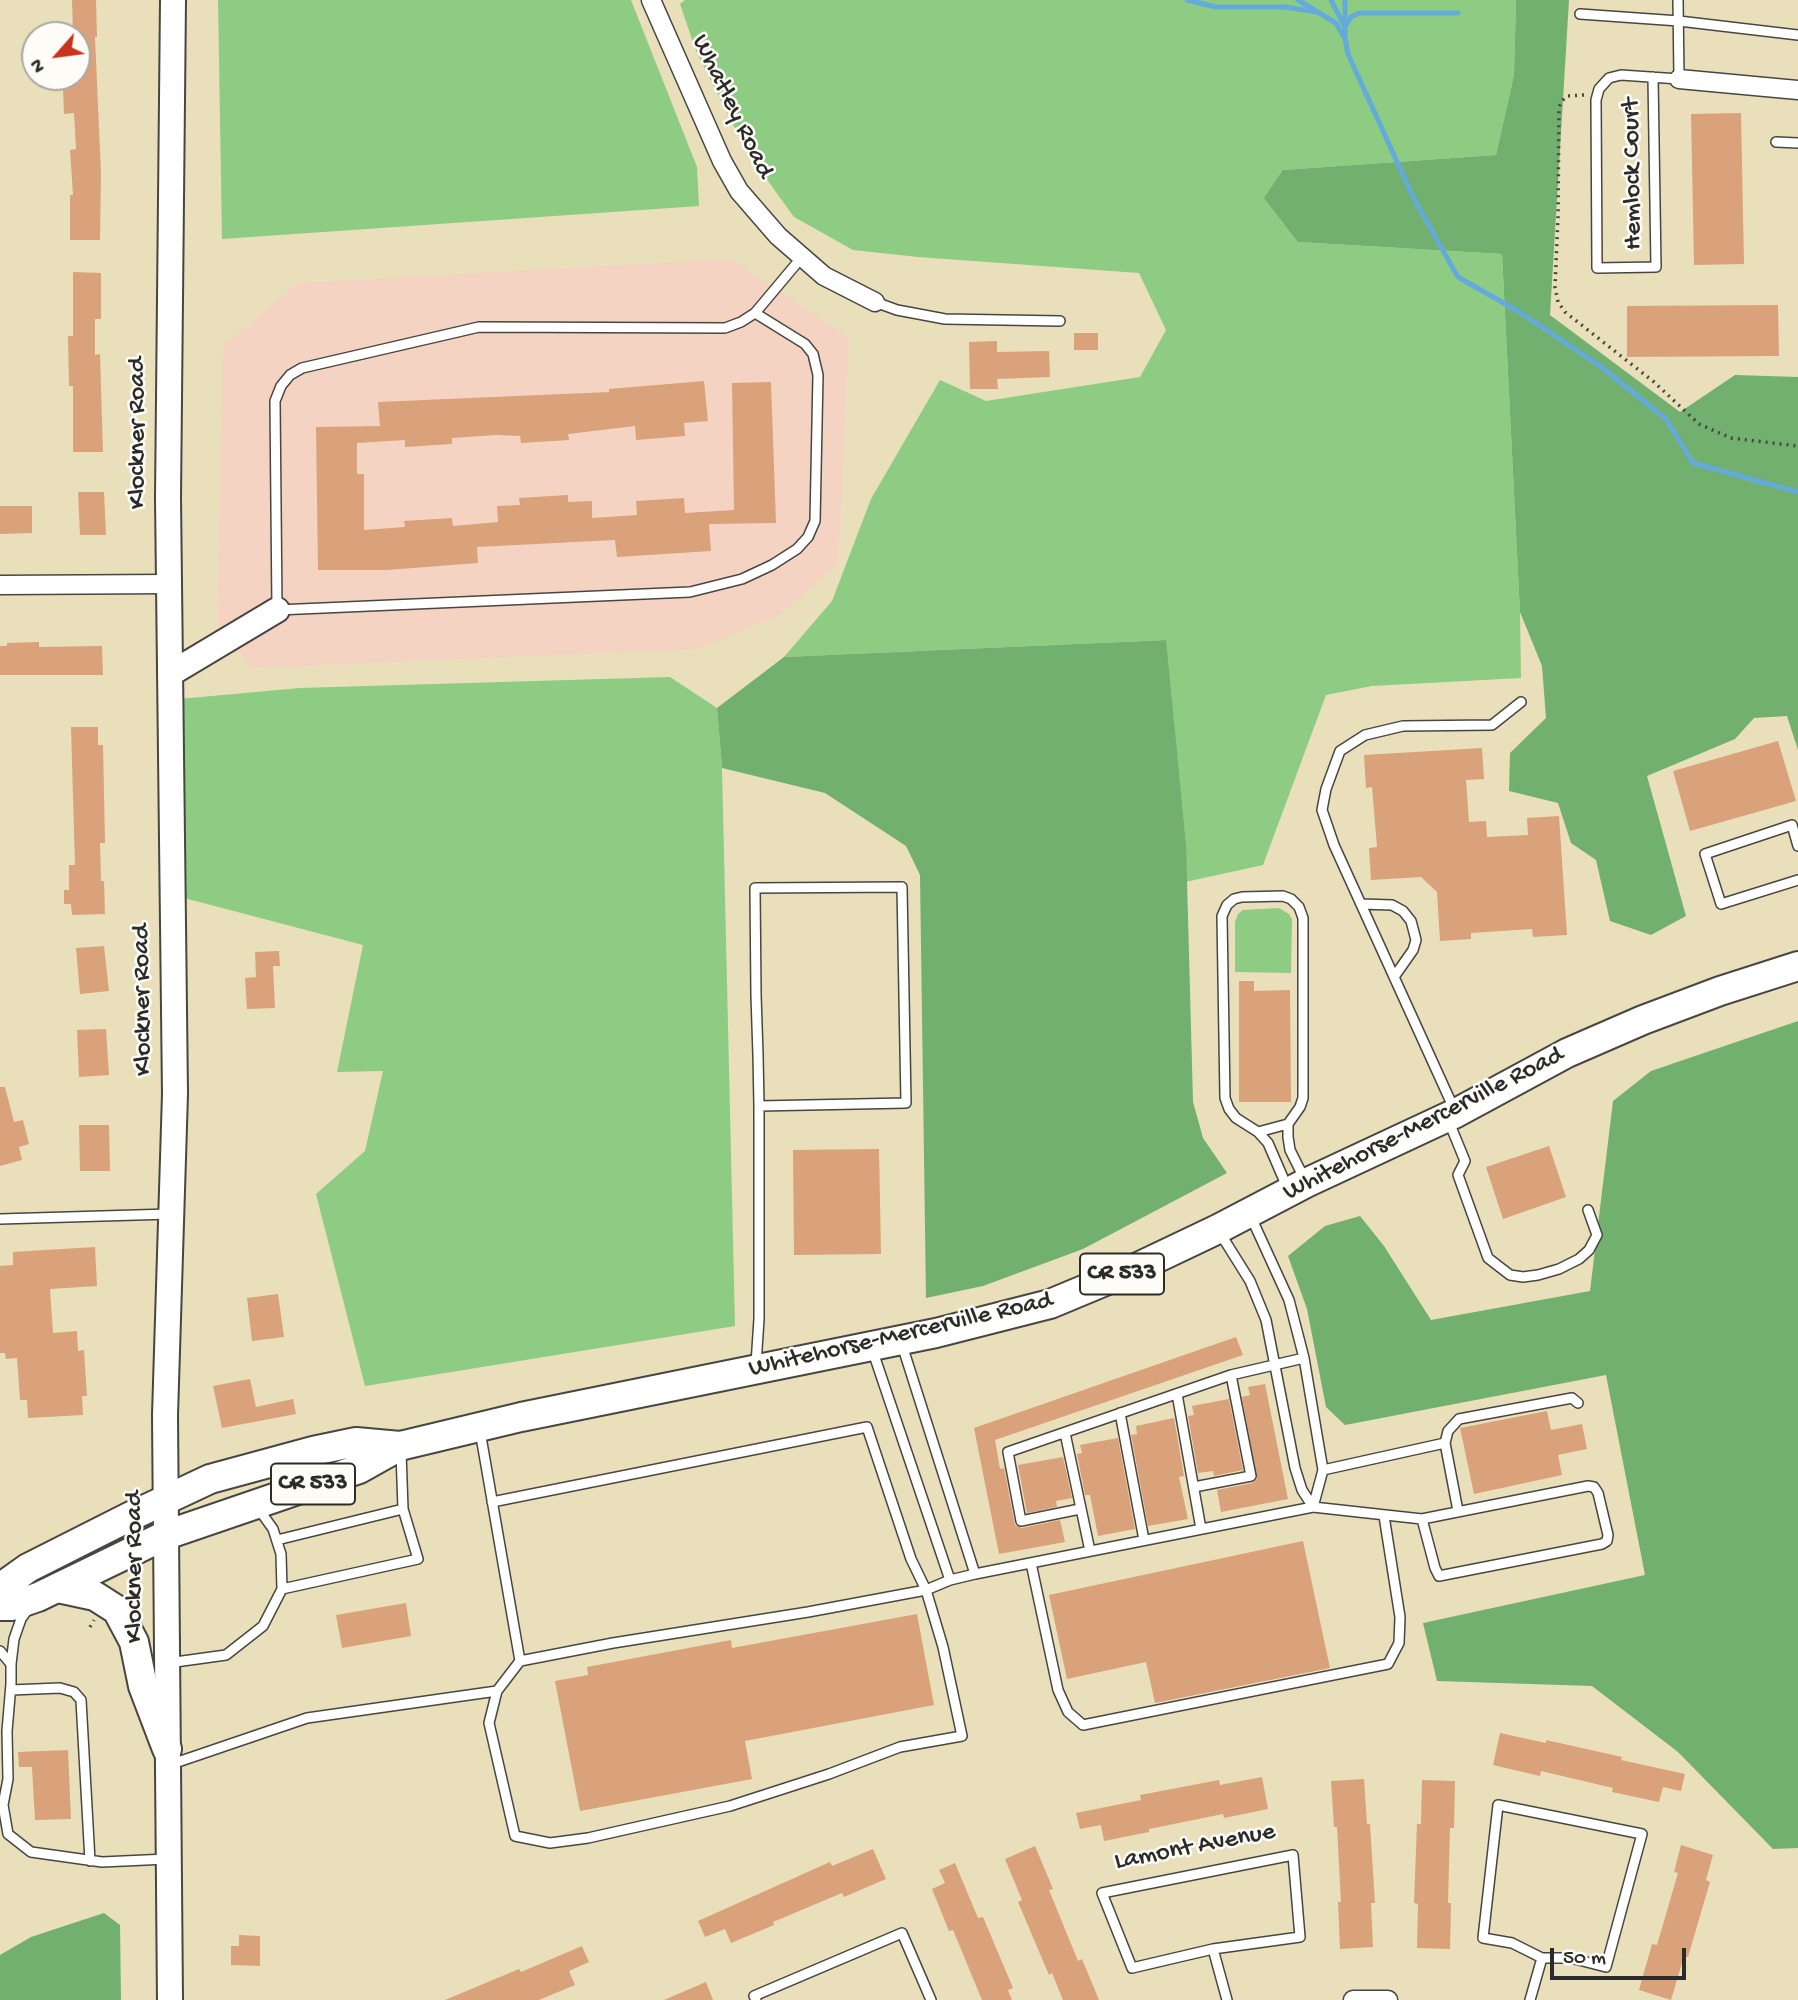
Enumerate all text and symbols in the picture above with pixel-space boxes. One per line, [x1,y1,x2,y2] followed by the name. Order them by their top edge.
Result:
[21,21,91,91] north arrow
[683,30,779,184] street label: Whatley Road
[26,54,52,76] text: N
[1617,98,1651,250] street label: Hemlock Court
[123,357,155,509] street label: Klockner Road
[127,924,161,1076] street label: Klockner Road
[1279,1041,1569,1209] street label: Whitehorse-Mercerville Road
[1080,1254,1164,1294] road number: CR 533
[746,1286,1056,1386] street label: Whitehorse-Mercerville Road
[271,1464,355,1504] road number: CR 533
[120,1491,152,1643] street label: Klockner Road
[1112,1817,1278,1879] street label: Lamont Avenue
[1553,1934,1689,1978] scale bar
[1563,1947,1606,1972] text: 50 m

